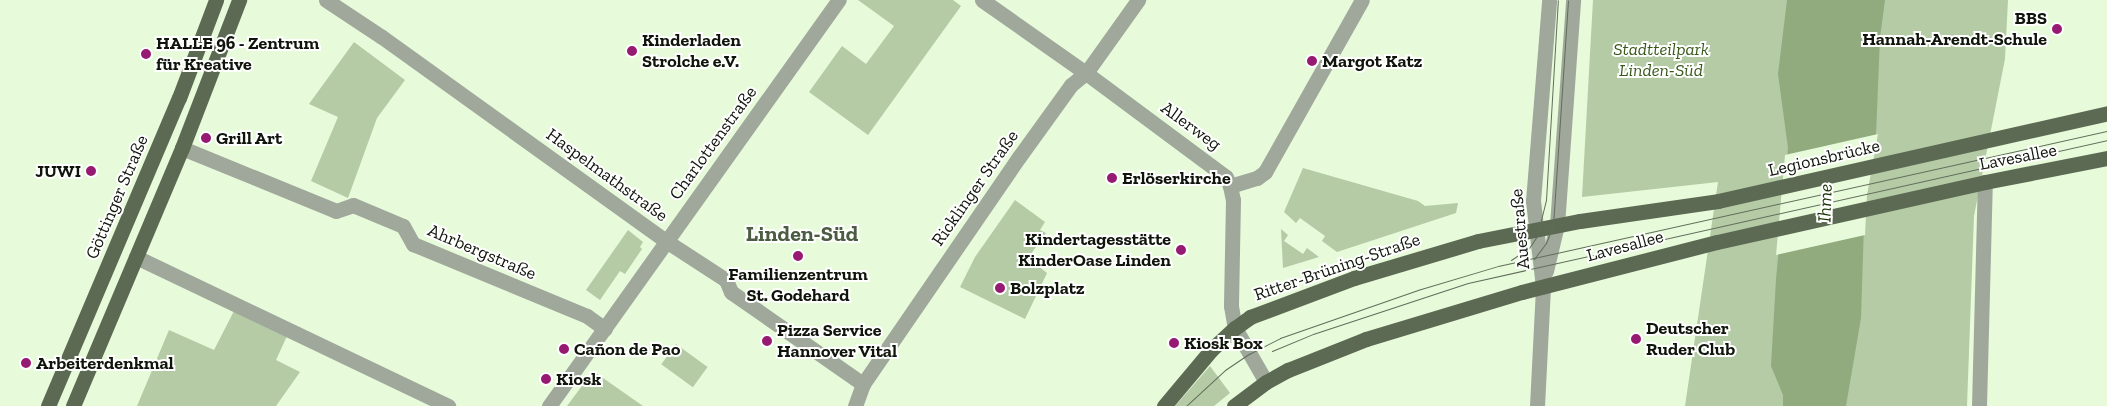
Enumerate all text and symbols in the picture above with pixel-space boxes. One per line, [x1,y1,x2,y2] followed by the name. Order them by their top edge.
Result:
[1862,8,2047,50] place label: BBS Hannah-Arendt-Schule
[2051,23,2063,35] marker: BBS Hannah-Arendt-Schule
[642,30,741,72] place label: Kinderladen Strolche e.V.
[156,33,319,76] place label: HALLE 96 - Zentrum für Kreative
[1613,39,1709,82] park label: Stadtteilpark Linden-Süd
[626,45,638,57] marker: Kinderladen Strolche e.V.
[140,48,152,60] marker: HALLE 96 - Zentrum für Kreative
[1322,50,1422,72] place label: Margot Katz
[1306,55,1318,67] marker: Margot Katz
[665,82,761,204] street label: Charlottenstraße
[1157,97,1225,155] street label: Allerweg
[542,124,672,226] street label: Haspelmathstraße
[927,126,1023,250] street label: Ricklinger Straße
[216,127,283,149] place label: Grill Art
[81,132,153,262] street label: Göttinger Straße
[200,132,212,144] marker: Grill Art
[1766,135,1882,181] street label: Legionsbrücke
[1977,139,2059,175] street label: Lavesallee
[35,160,81,182] place label: JUWI
[85,165,97,177] marker: JUWI
[1122,167,1231,189] place label: Erlöserkirche
[1106,172,1118,184] marker: Erlöserkirche
[1813,183,1837,223] water label: Ihme
[1506,188,1534,270] street label: Auestraße
[424,219,540,285] street label: Ahrbergstraße
[746,221,858,247] district label: Linden-Süd
[1584,225,1666,267] street label: Lavesallee
[1251,228,1423,306] street label: Ritter-Brüning-Straße
[1018,229,1171,272] place label: Kindertagesstätte KinderOase Linden
[1175,244,1187,256] marker: Kindertagesstätte KinderOase Linden
[792,250,804,262] marker: Familienzentrum St. Godehard
[728,264,868,306] place label: Familienzentrum St. Godehard
[1010,277,1085,299] place label: Bolzplatz
[994,282,1006,294] marker: Bolzplatz
[1646,318,1735,360] place label: Deutscher Ruder Club
[777,320,898,362] place label: Pizza Service Hannover Vital
[1184,332,1263,354] place label: Kiosk Box
[1630,333,1642,345] marker: Deutscher Ruder Club
[761,335,773,347] marker: Pizza Service Hannover Vital
[1168,337,1180,349] marker: Kiosk Box
[574,338,680,360] place label: Cañon de Pao
[558,343,570,355] marker: Cañon de Pao
[36,352,174,374] place label: Arbeiterdenkmal
[20,357,32,369] marker: Arbeiterdenkmal
[556,368,601,390] place label: Kiosk
[540,373,552,385] marker: Kiosk

